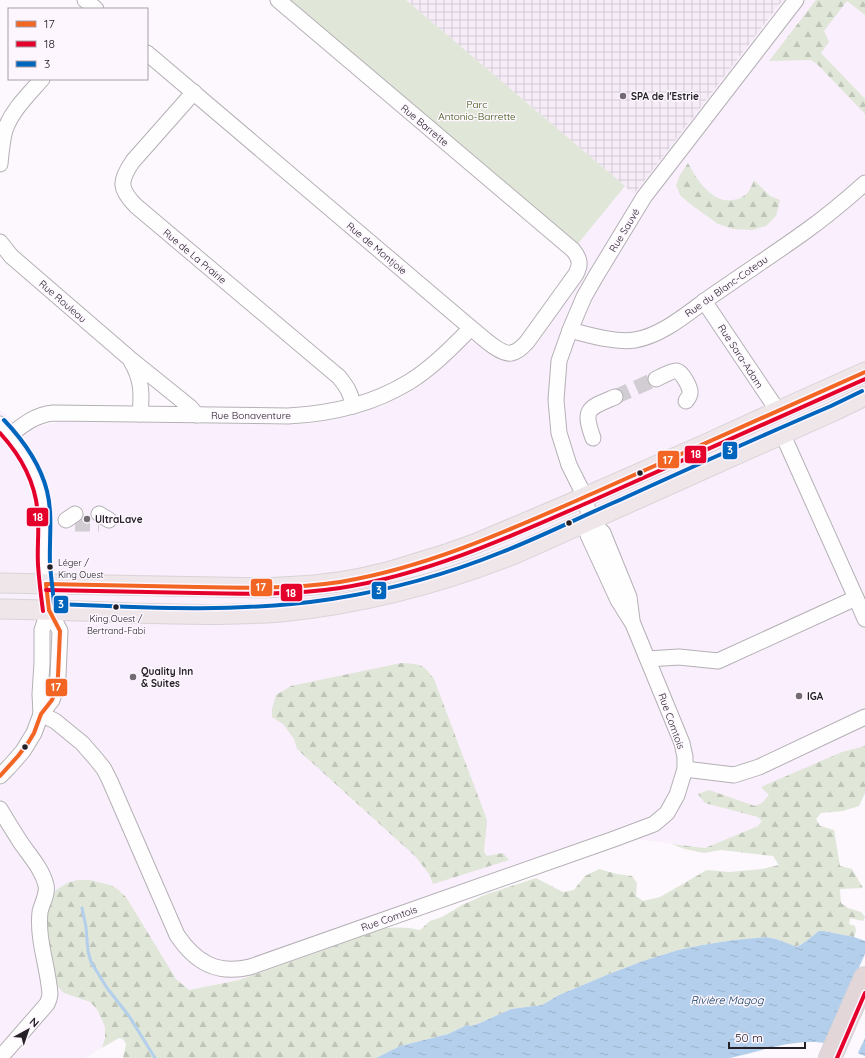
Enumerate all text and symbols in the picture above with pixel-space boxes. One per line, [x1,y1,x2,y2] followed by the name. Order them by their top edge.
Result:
[8,8,148,80] legend
[44,16,55,31] text: 17
[44,36,55,51] text: 18
[44,56,50,71] text: 3
[631,90,699,103] place label: SPA de l'Estrie
[618,91,628,101] marker: SPA de l'Estrie
[438,98,516,123] park label: Parc Antonio-Barrette
[398,102,452,149] street label: Rue Barrette
[606,206,643,255] street label: Rue Sauvé
[344,219,410,278] street label: Rue de Montjoie
[160,226,229,287] street label: Rue de La Prairie
[682,253,770,320] street label: Rue du Blanc-Coteau
[36,277,89,326] street label: Rue Rouleau
[715,322,766,391] street label: Rue Sara-Adam
[211,409,291,422] street label: Rue Bonaventure
[722,441,738,460] line badge: 3
[727,443,733,457] text: 3
[684,445,707,464] line badge: 18
[691,447,701,461] text: 18
[657,450,680,469] line badge: 17
[663,453,673,467] text: 17
[635,468,645,478] unlabelled marker
[26,507,49,527] line badge: 18
[33,510,43,524] text: 18
[95,513,143,526] place label: UltraLave
[82,514,92,524] marker: UltraLave
[564,518,574,528] unlabelled marker
[58,557,104,580] place label: Léger / King Ouest
[45,562,55,572] marker: Léger / King Ouest
[250,578,273,597] line badge: 17
[256,580,266,594] text: 17
[371,581,387,600] line badge: 3
[280,583,303,602] line badge: 18
[376,583,382,597] text: 3
[286,586,296,600] text: 18
[53,595,69,614] line badge: 3
[58,597,64,611] text: 3
[111,602,121,612] marker: King Ouest / Bertrand-Fabi
[87,613,145,636] place label: King Ouest / Bertrand-Fabi
[141,665,193,690] place label: Quality Inn & Suites
[128,672,138,682] marker: Quality Inn & Suites
[45,678,68,697] line badge: 17
[51,680,61,694] text: 17
[807,690,824,703] place label: IGA
[655,691,688,751] street label: Rue Comtois
[794,691,804,701] marker: IGA
[20,742,30,752] unlabelled marker
[359,903,419,934] street label: Rue Comtois
[690,993,765,1007] water label: Rivière Magog
[8,1010,48,1050] north arrow
[27,1014,42,1030] text: N
[729,1024,805,1050] scale bar
[735,1030,763,1045] text: 50 m

